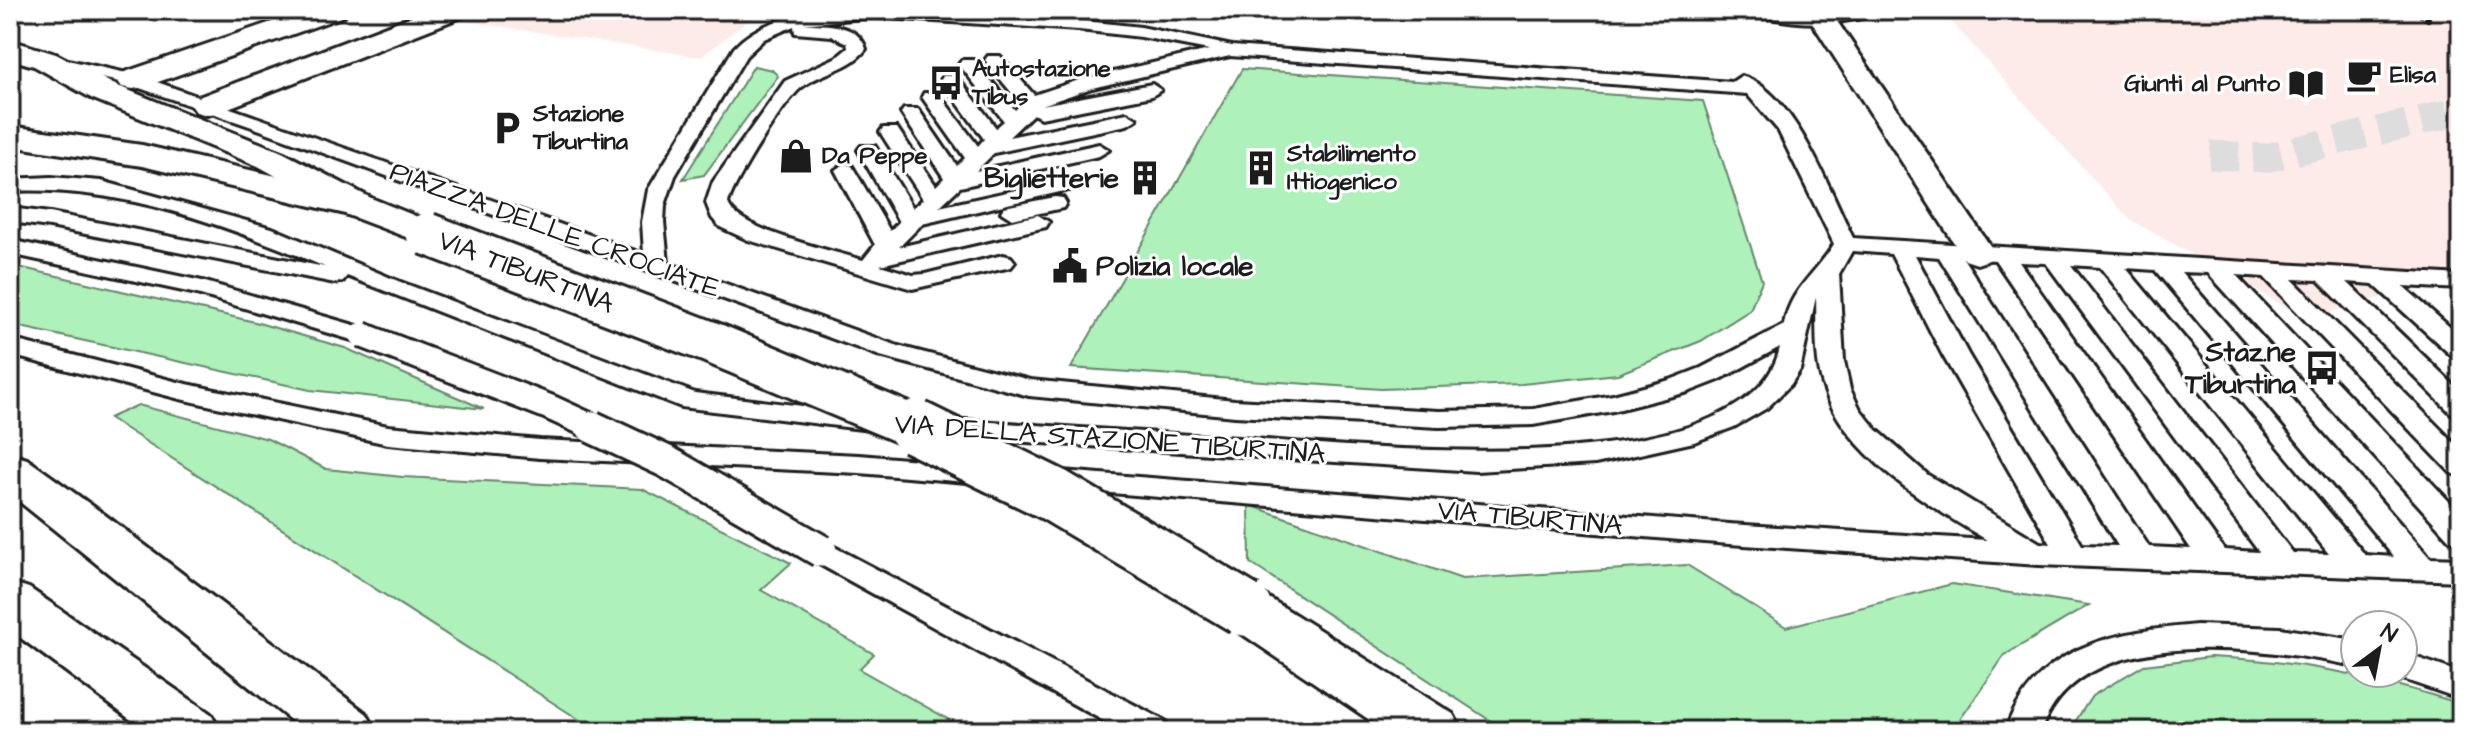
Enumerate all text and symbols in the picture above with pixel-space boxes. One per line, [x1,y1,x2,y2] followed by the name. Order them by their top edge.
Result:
[971,52,1111,114] place label: Autostazione Tibus
[2345,56,2383,94] cafe icon: Elisa
[2390,58,2437,92] place label: Elisa
[927,64,965,102] bus stop icon: Autostazione Tibus
[2287,65,2325,103] library icon: Giunti al Punto
[2124,67,2281,101] place label: Giunti al Punto
[532,97,629,159] place label: Stazione Tiburtina
[488,109,526,147] parking icon: Stazione Tiburtina
[777,137,815,175] shop icon: Da Peppe
[1286,137,1416,200] place label: Stabilimento Ittiogenico
[822,139,927,173] place label: Da Peppe
[1242,149,1280,187] building icon: Stabilimento Ittiogenico
[384,152,726,308] street label: PIAZZA DELLE CROCIATE
[984,159,1119,200] place label: Biglietterie
[1126,159,1164,197] building icon: Biglietterie
[432,221,620,323] street label: VIA TIBURTINA
[1051,247,1089,285] public building icon: Polizia locale
[1096,247,1253,286] place label: Polizia locale
[2184,333,2297,404] place label: Staz.ne Tiburtina
[2303,349,2341,387] bus stop icon: Staz.ne Tiburtina
[893,404,1327,474] street label: VIA DELLA STAZIONE TIBURTINA
[1436,490,1624,546] street label: VIA TIBURTINA
[2339,609,2419,689] north arrow
[2375,617,2403,650] text: N

